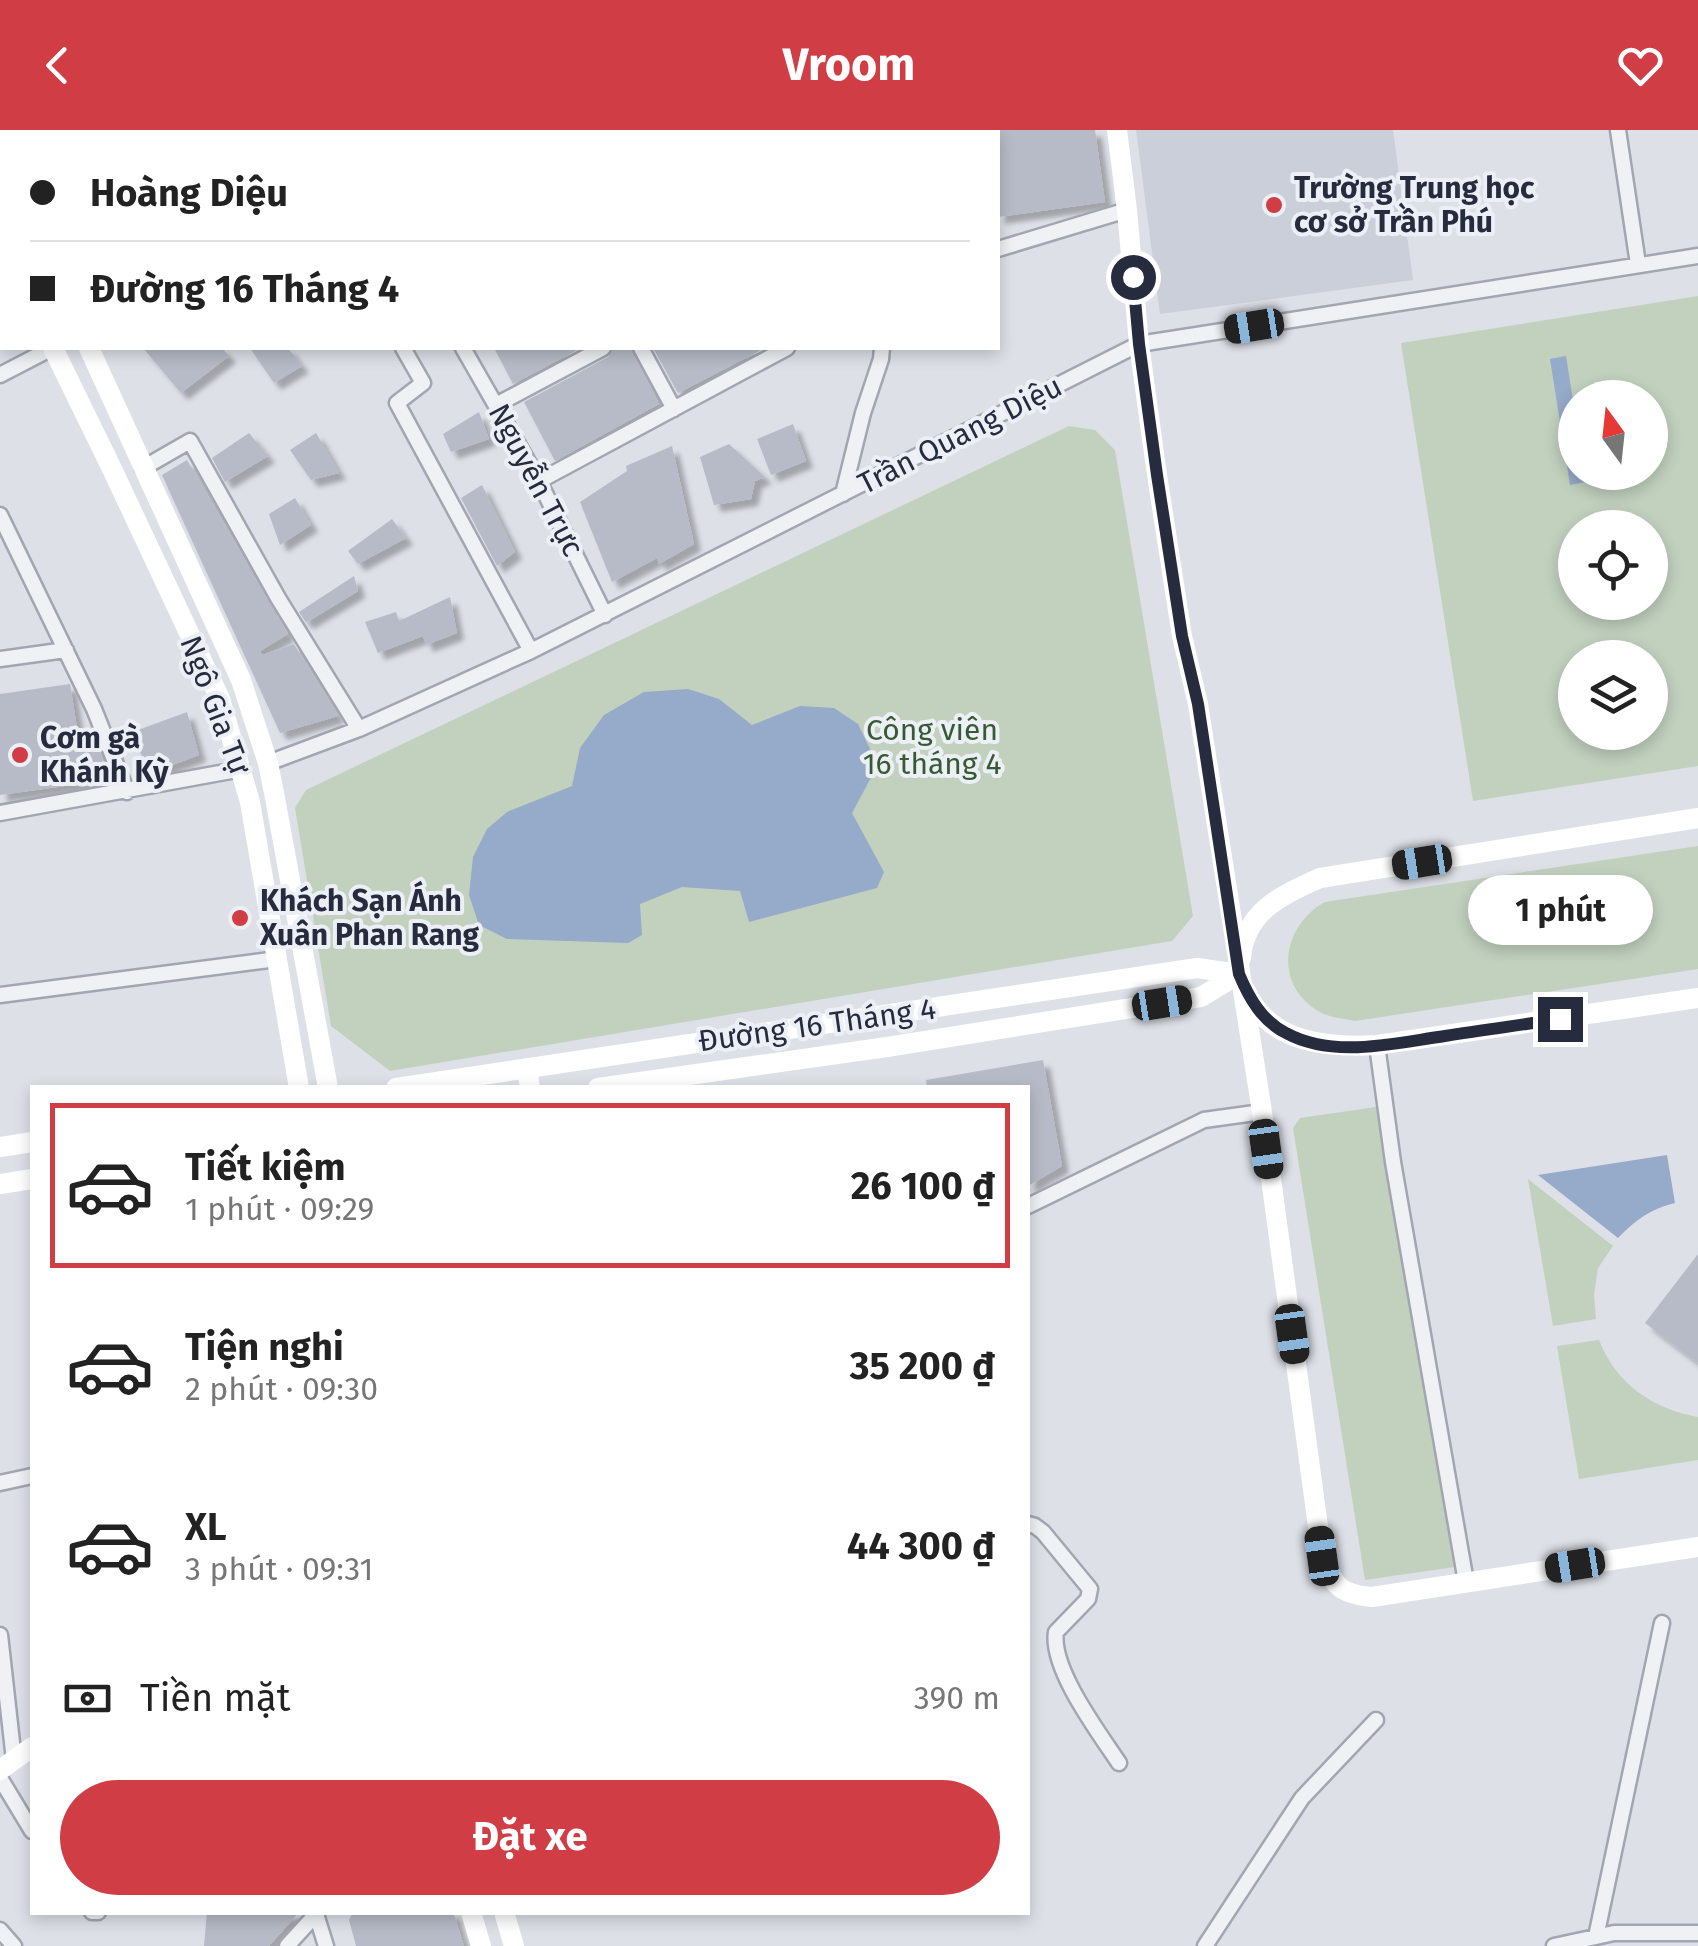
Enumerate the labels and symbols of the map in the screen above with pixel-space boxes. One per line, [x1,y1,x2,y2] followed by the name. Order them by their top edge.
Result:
[1294,170,1535,240] place label: Trường Trung học cơ sở Trần Phú
[1263,194,1285,216] marker: Trường Trung học cơ sở Trần Phú
[1111,255,1156,300] route start
[1222,306,1286,346] car
[852,368,1068,502] street label: Trần Quang Diệu
[1558,380,1668,490] north arrow
[481,397,591,563] street label: Nguyễn Trực
[172,631,258,780] street label: Ngô Gia Tự
[863,712,1001,782] park label: Công viên 16 tháng 4
[40,720,169,790] place label: Cơm gà Khánh Kỳ
[9,744,31,766] marker: Cơm gà Khánh Kỳ
[1390,842,1454,882] car
[1468,874,1652,944] callout: 1 phút
[259,880,480,953] place label: Khách Sạn Ánh Xuân Phan Rang
[229,907,251,929] marker: Khách Sạn Ánh Xuân Phan Rang
[1130,983,1194,1023] car
[696,991,938,1059] street label: Đường 16 Tháng 4
[1538,997,1583,1042] route end
[1247,1117,1285,1181] car
[1273,1302,1311,1366] car
[1303,1524,1341,1588] car
[1543,1545,1607,1585] car

